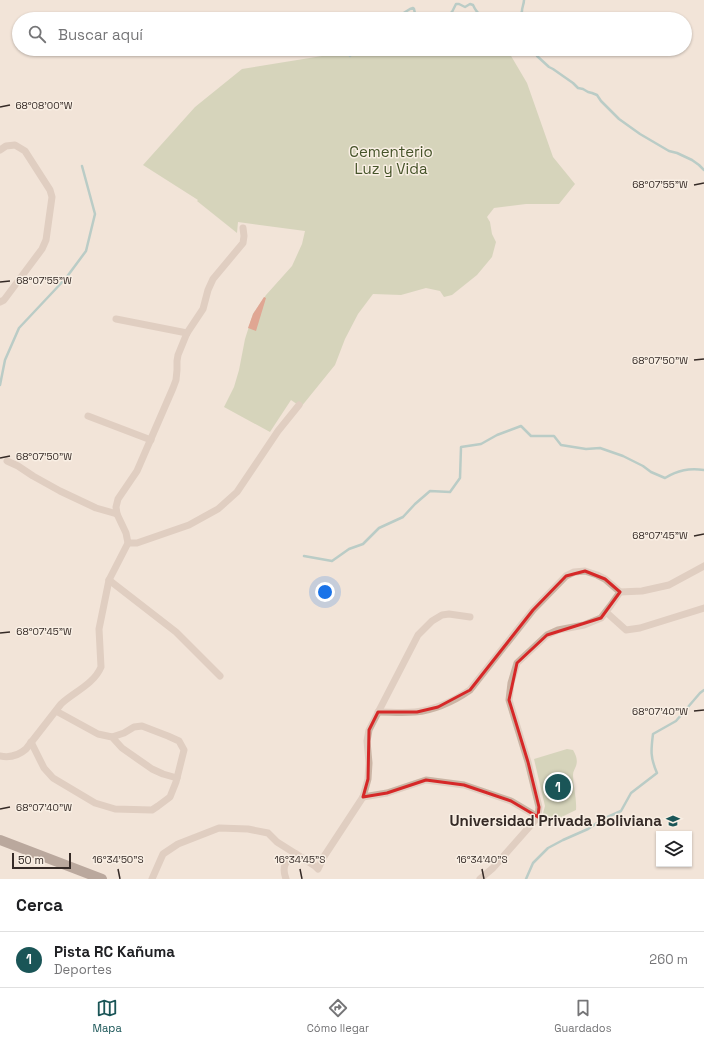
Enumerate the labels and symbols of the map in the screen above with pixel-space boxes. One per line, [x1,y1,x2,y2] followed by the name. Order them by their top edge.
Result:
[15,99,73,112] text: 68°08'00"W
[349,142,433,178] park label: Cementerio Luz y Vida
[632,178,688,191] text: 68°07'55"W
[16,274,72,287] text: 68°07'55"W
[632,354,688,367] text: 68°07'50"W
[16,450,72,463] text: 68°07'50"W
[632,529,688,542] text: 68°07'45"W
[315,582,335,602] your location
[16,625,72,638] text: 68°07'45"W
[632,705,688,718] text: 68°07'40"W
[545,772,571,802] pin: 1
[16,801,72,814] text: 68°07'40"W
[449,811,662,830] place label: Universidad Privada Boliviana
[665,813,681,829] school or university icon: Universidad Privada Boliviana
[12,851,71,870] scale bar
[92,853,144,866] text: 16°34'50"S
[275,853,325,866] text: 16°34'45"S
[456,853,508,866] text: 16°34'40"S

